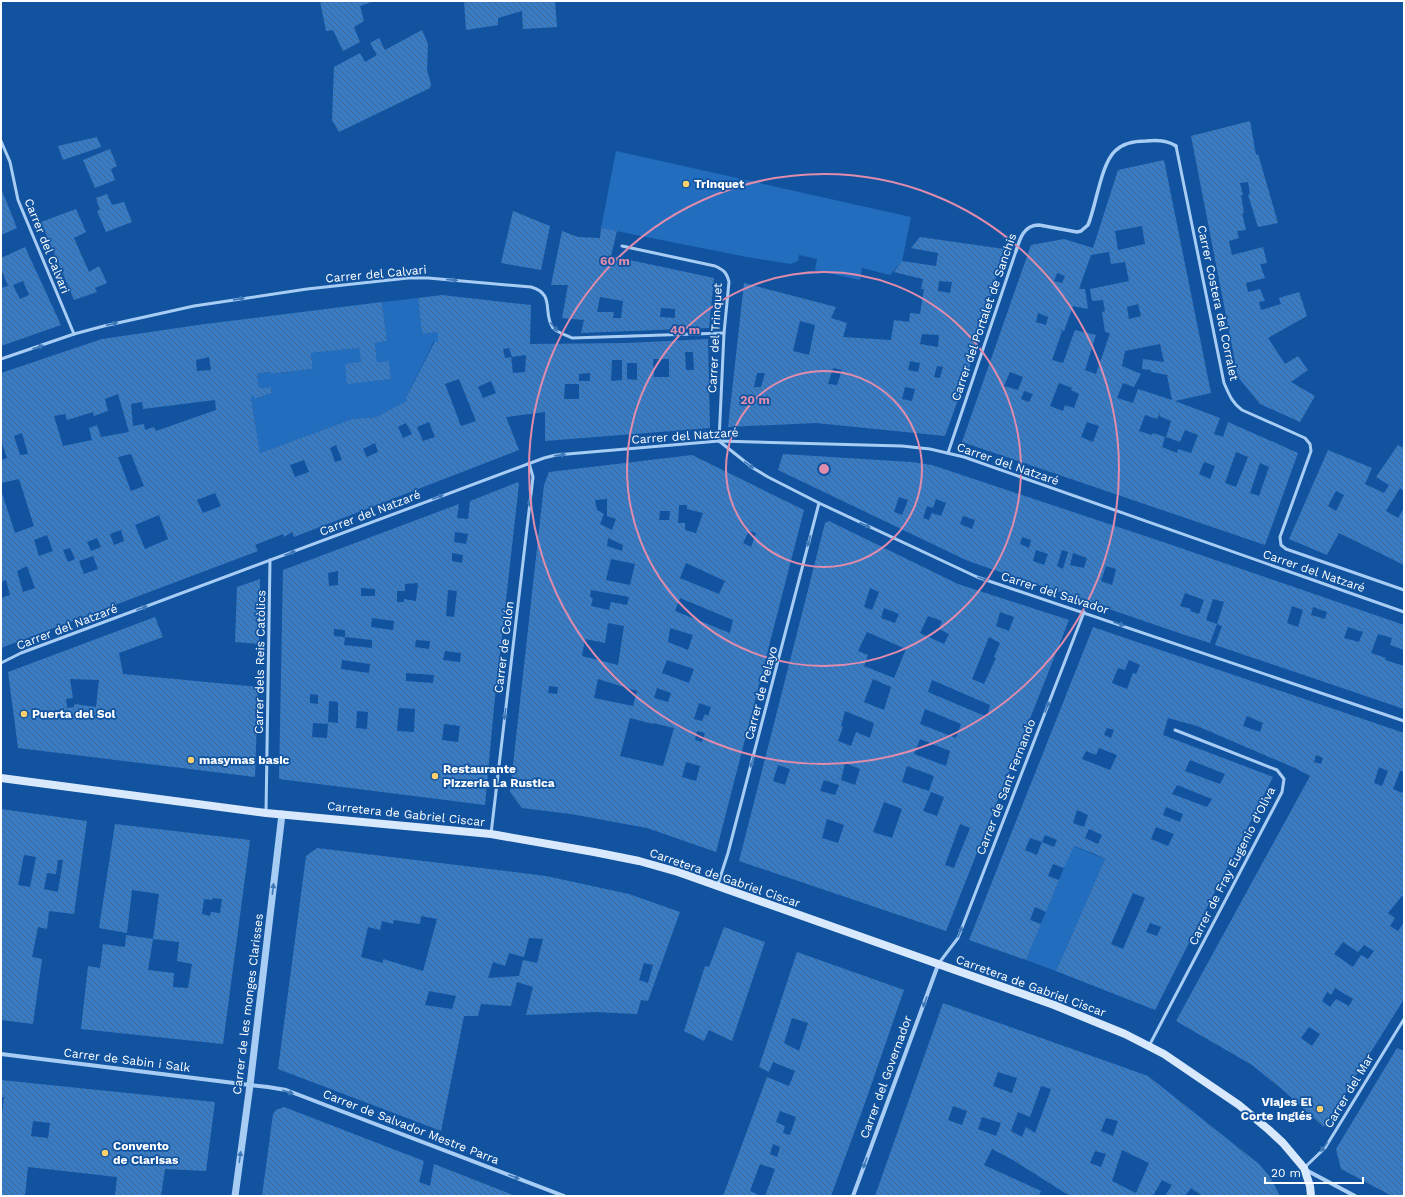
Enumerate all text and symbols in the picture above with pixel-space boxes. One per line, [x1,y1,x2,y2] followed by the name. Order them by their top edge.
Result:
[694,177,745,191] place label: Trinquet
[681,179,691,189] marker: Trinquet
[22,196,72,296] street label: Carrer del Calvari
[1195,224,1241,382] street label: Carrer Costera del Corralet
[949,231,1019,403] street label: Carrer del Portalet de Sanchis
[600,254,630,268] text: 60 m
[325,263,427,285] street label: Carrer del Calvari
[446,276,458,283] one-way arrow
[705,283,725,393] street label: Carrer del Trinquet
[233,296,245,302] one-way arrow
[106,321,118,327] one-way arrow
[550,321,558,332] one-way arrow
[670,323,700,337] text: 40 m
[32,343,44,349] one-way arrow
[740,393,770,407] text: 20 m
[631,425,739,447] street label: Carrer del Natzaré
[955,440,1061,488] street label: Carrer del Natzaré
[554,452,566,458] one-way arrow
[744,461,755,469] one-way arrow
[817,462,831,476] centre of rings
[317,487,423,539] street label: Carrer del Natzaré
[432,494,444,500] one-way arrow
[527,495,534,507] one-way arrow
[859,522,870,528] one-way arrow
[806,535,812,547] one-way arrow
[1261,547,1367,595] street label: Carrer del Natzaré
[284,549,296,555] one-way arrow
[999,569,1111,617] street label: Carrer del Salvador
[977,576,989,582] one-way arrow
[252,590,268,734] street label: Carrer dels Reis Catòlics
[491,600,517,694] street label: Carrer de Colón
[14,601,120,653] street label: Carrer del Natzaré
[136,605,148,611] one-way arrow
[1114,622,1126,628] one-way arrow
[742,645,780,741] street label: Carrer de Pelayo
[1045,700,1051,712] one-way arrow
[32,707,116,721] place label: Puerta del Sol
[502,708,509,720] one-way arrow
[19,709,29,719] marker: Puerta del Sol
[974,717,1038,857] street label: Carrer de Sant Fernando
[199,753,290,767] place label: masymas basic
[186,755,196,765] marker: masymas basic
[749,756,755,768] one-way arrow
[443,762,555,790] place label: Restaurante Pizzeria La Rustica
[430,771,440,781] marker: Restaurante Pizzeria La Rustica
[1186,784,1278,948] street label: Carrer de Fray Eugenio d'Oliva
[326,799,486,829] street label: Carretera de Gabriel Ciscar
[648,846,802,910] street label: Carretera de Gabriel Ciscar
[270,883,276,895] one-way arrow
[230,913,266,1095] street label: Carrer de les monges Clarisses
[957,926,963,938] one-way arrow
[954,952,1108,1020] street label: Carretera de Gabriel Ciscar
[921,996,927,1008] one-way arrow
[857,1014,915,1140] street label: Carrer del Governador
[63,1045,191,1075] street label: Carrer de Sabin i Salk
[1321,1051,1377,1131] street label: Carrer del Mar
[321,1087,501,1167] street label: Carrer de Salvador Mestre Parra
[282,1089,294,1095] one-way arrow
[1241,1095,1313,1123] place label: Viajes El Corte Inglés
[1315,1104,1325,1114] marker: Viajes El Corte Inglés
[113,1139,179,1167] place label: Convento de Clarisas
[1320,1142,1328,1153] one-way arrow
[100,1148,110,1158] marker: Convento de Clarisas
[237,1151,243,1163] one-way arrow
[862,1157,868,1169] one-way arrow
[1265,1159,1363,1185] scale bar
[1271,1166,1301,1180] text: 20 m
[509,1175,521,1181] one-way arrow

